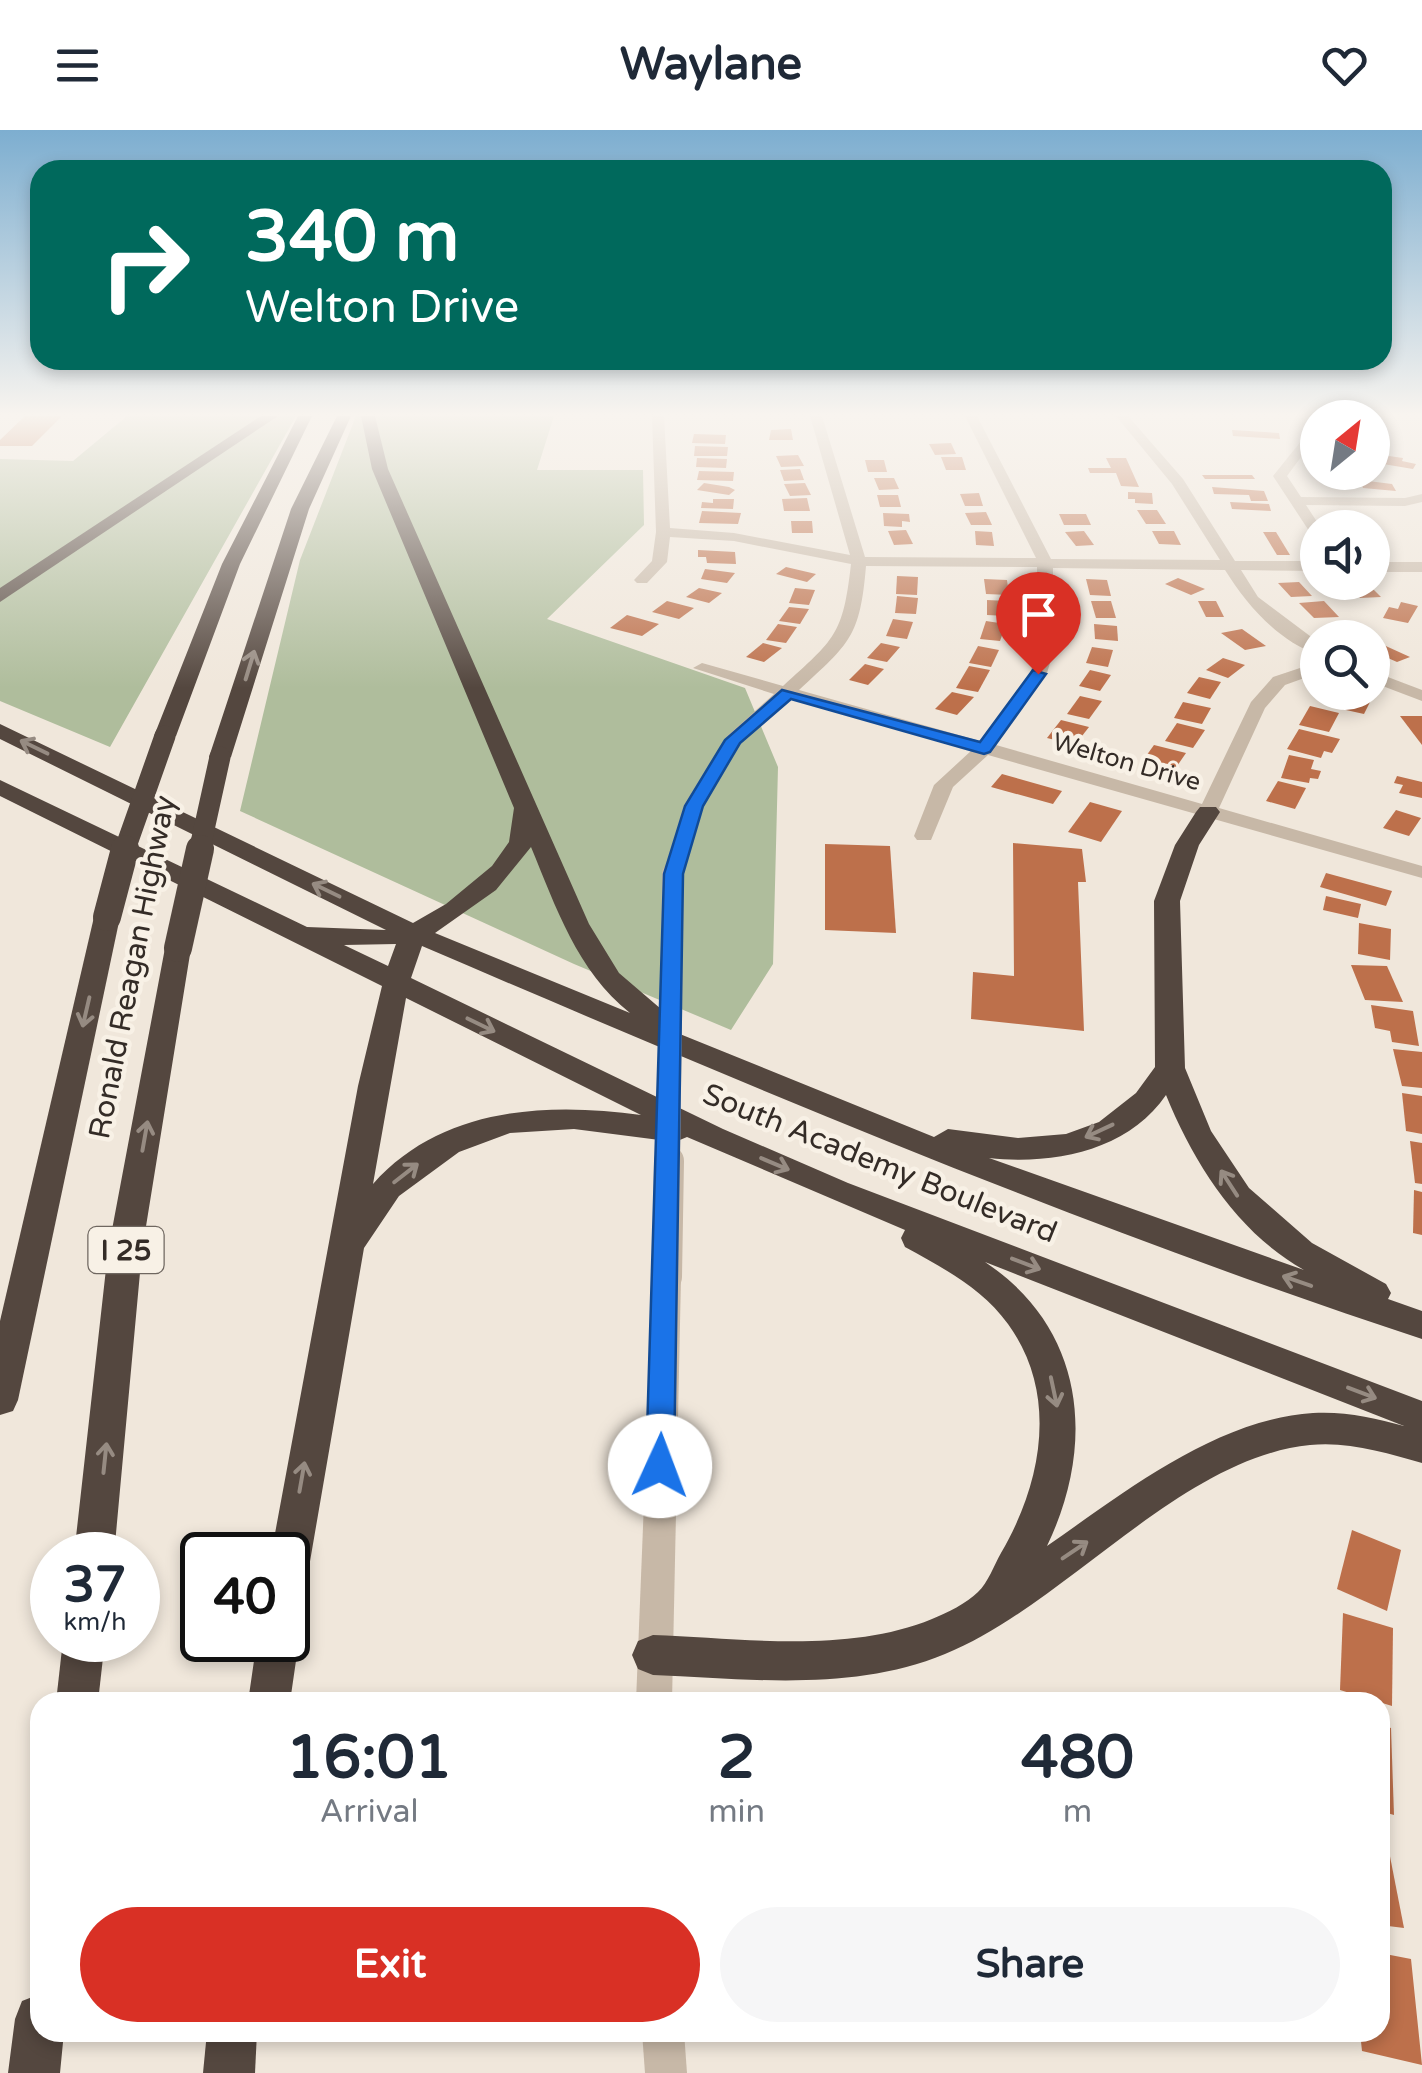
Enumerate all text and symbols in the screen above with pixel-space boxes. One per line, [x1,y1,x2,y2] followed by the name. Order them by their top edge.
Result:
[50,38,105,93] icon: menu
[620,38,802,92] text: Waylane
[1317,38,1372,93] icon: heart
[245,196,459,280] text: 340 m
[80,200,210,330] icon: right
[245,281,519,335] text: Welton Drive
[1300,400,1390,490] north arrow
[1300,400,1390,710] map controls
[1300,510,1390,600] button: sound
[996,572,1081,675] pin
[1011,587,1066,642] icon: arrive
[1300,620,1390,710] button: search
[242,649,260,681] one-way arrow
[1049,727,1204,797] street label: Welton Drive
[19,737,49,756] one-way arrow
[81,792,184,1142] street label: Ronald Reagan Highway
[311,880,341,899] one-way arrow
[76,995,94,1027] one-way arrow
[465,1017,495,1036] one-way arrow
[697,1075,1062,1252] street label: South Academy Boulevard
[136,1120,155,1152] one-way arrow
[1085,1123,1115,1142] one-way arrow
[759,1156,790,1174] one-way arrow
[392,1163,419,1184] one-way arrow
[1219,1169,1240,1197] one-way arrow
[88,1227,164,1273] road number: I 25
[1010,1256,1040,1274] one-way arrow
[1283,1271,1314,1289] one-way arrow
[1046,1375,1064,1407] one-way arrow
[1346,1386,1376,1404] one-way arrow
[608,1414,712,1518] position arrow
[96,1443,115,1475] one-way arrow
[293,1461,312,1494] one-way arrow
[180,1532,310,1662] speed limit sign: 40
[1061,1540,1089,1561] one-way arrow
[64,1555,126,1615] text: 37
[64,1607,126,1637] text: km/h
[286,1722,452,1794] text: 16:01
[718,1722,755,1794] text: 2
[1021,1722,1134,1794] text: 480
[320,1793,419,1831] text: Arrival
[708,1793,765,1831] text: min
[1063,1793,1092,1831] text: m
[80,1907,700,2022] button: Exit
[720,1907,1340,2022] button: Share

